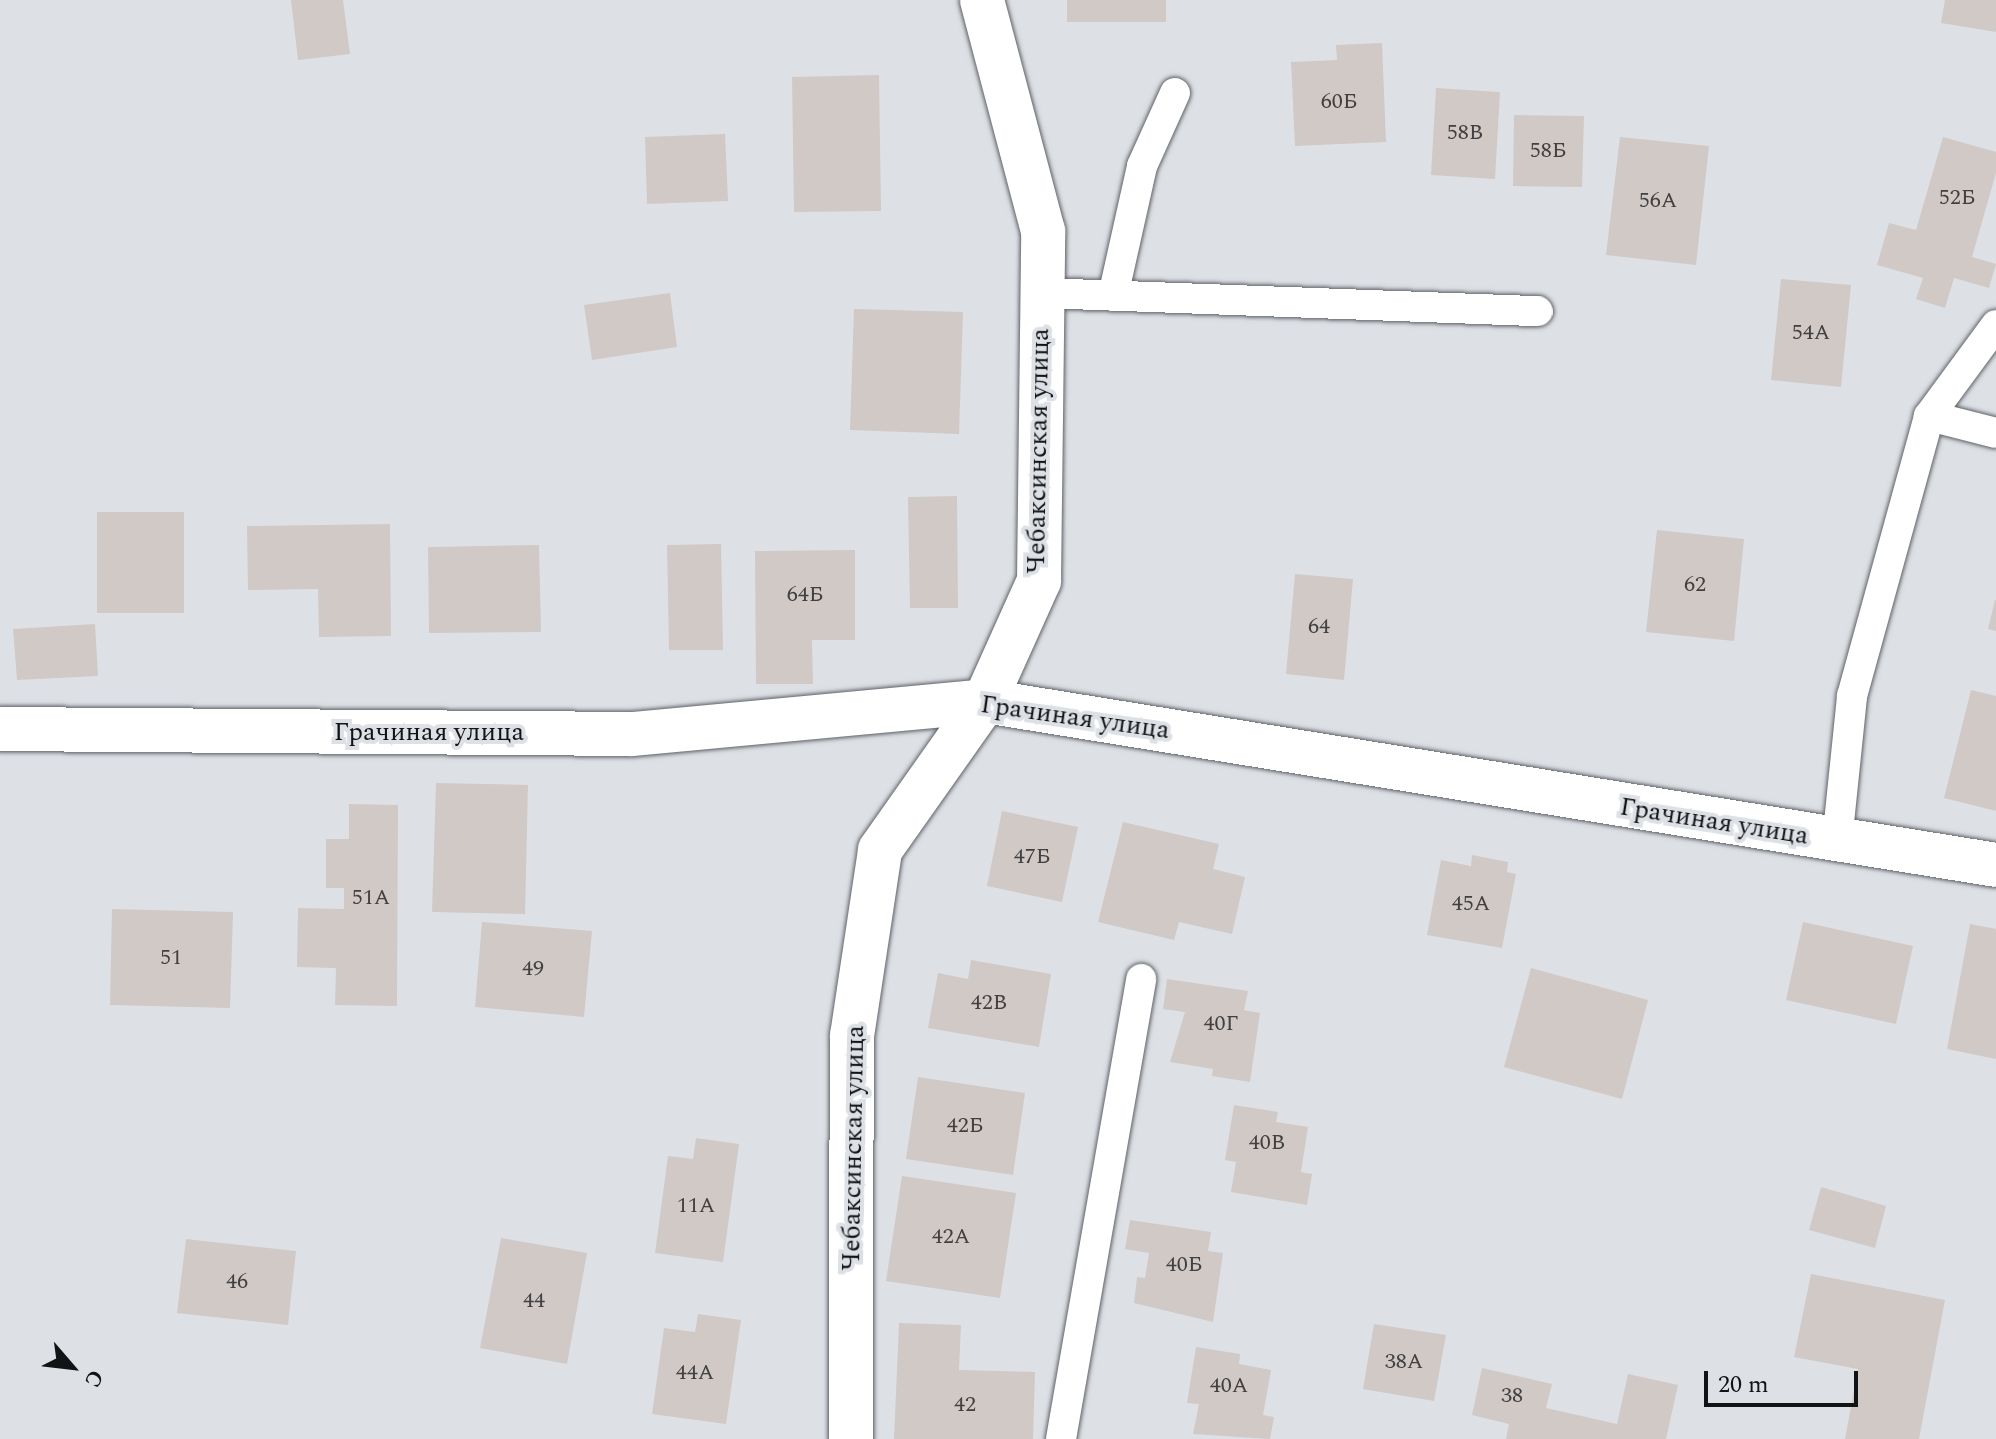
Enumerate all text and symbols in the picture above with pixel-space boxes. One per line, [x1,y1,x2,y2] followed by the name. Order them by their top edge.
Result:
[1321,89,1357,115] house number: 60Б
[1447,120,1483,146] house number: 58В
[1530,138,1566,164] house number: 58Б
[1939,185,1975,211] house number: 52Б
[1639,188,1677,214] house number: 56А
[1792,320,1830,346] house number: 54А
[1021,328,1057,574] street label: Чебаксинская улица
[1684,572,1706,598] house number: 62
[787,582,823,608] house number: 64Б
[1308,614,1330,640] house number: 64
[979,689,1171,747] street label: Грачиная улица
[334,717,524,749] street label: Грачиная улица
[1618,792,1810,852] street label: Грачиная улица
[1014,844,1050,870] house number: 47Б
[352,885,390,911] house number: 51А
[1452,891,1490,917] house number: 45А
[160,945,182,971] house number: 51
[522,956,544,982] house number: 49
[971,990,1007,1016] house number: 42В
[1203,1011,1239,1037] house number: 40Г
[836,1025,872,1271] street label: Чебаксинская улица
[947,1113,983,1139] house number: 42Б
[1249,1130,1285,1156] house number: 40В
[677,1193,715,1219] house number: 11А
[932,1224,970,1250] house number: 42А
[1166,1252,1202,1278] house number: 40Б
[226,1269,248,1295] house number: 46
[523,1288,545,1314] house number: 44
[32,1327,112,1407] north arrow
[1385,1349,1423,1375] house number: 38А
[1708,1355,1862,1405] scale bar
[676,1360,714,1386] house number: 44А
[75,1364,112,1393] text: С
[1718,1367,1769,1403] text: 20 m
[1210,1373,1248,1399] house number: 40А
[1501,1383,1523,1409] house number: 38
[954,1392,976,1418] house number: 42

